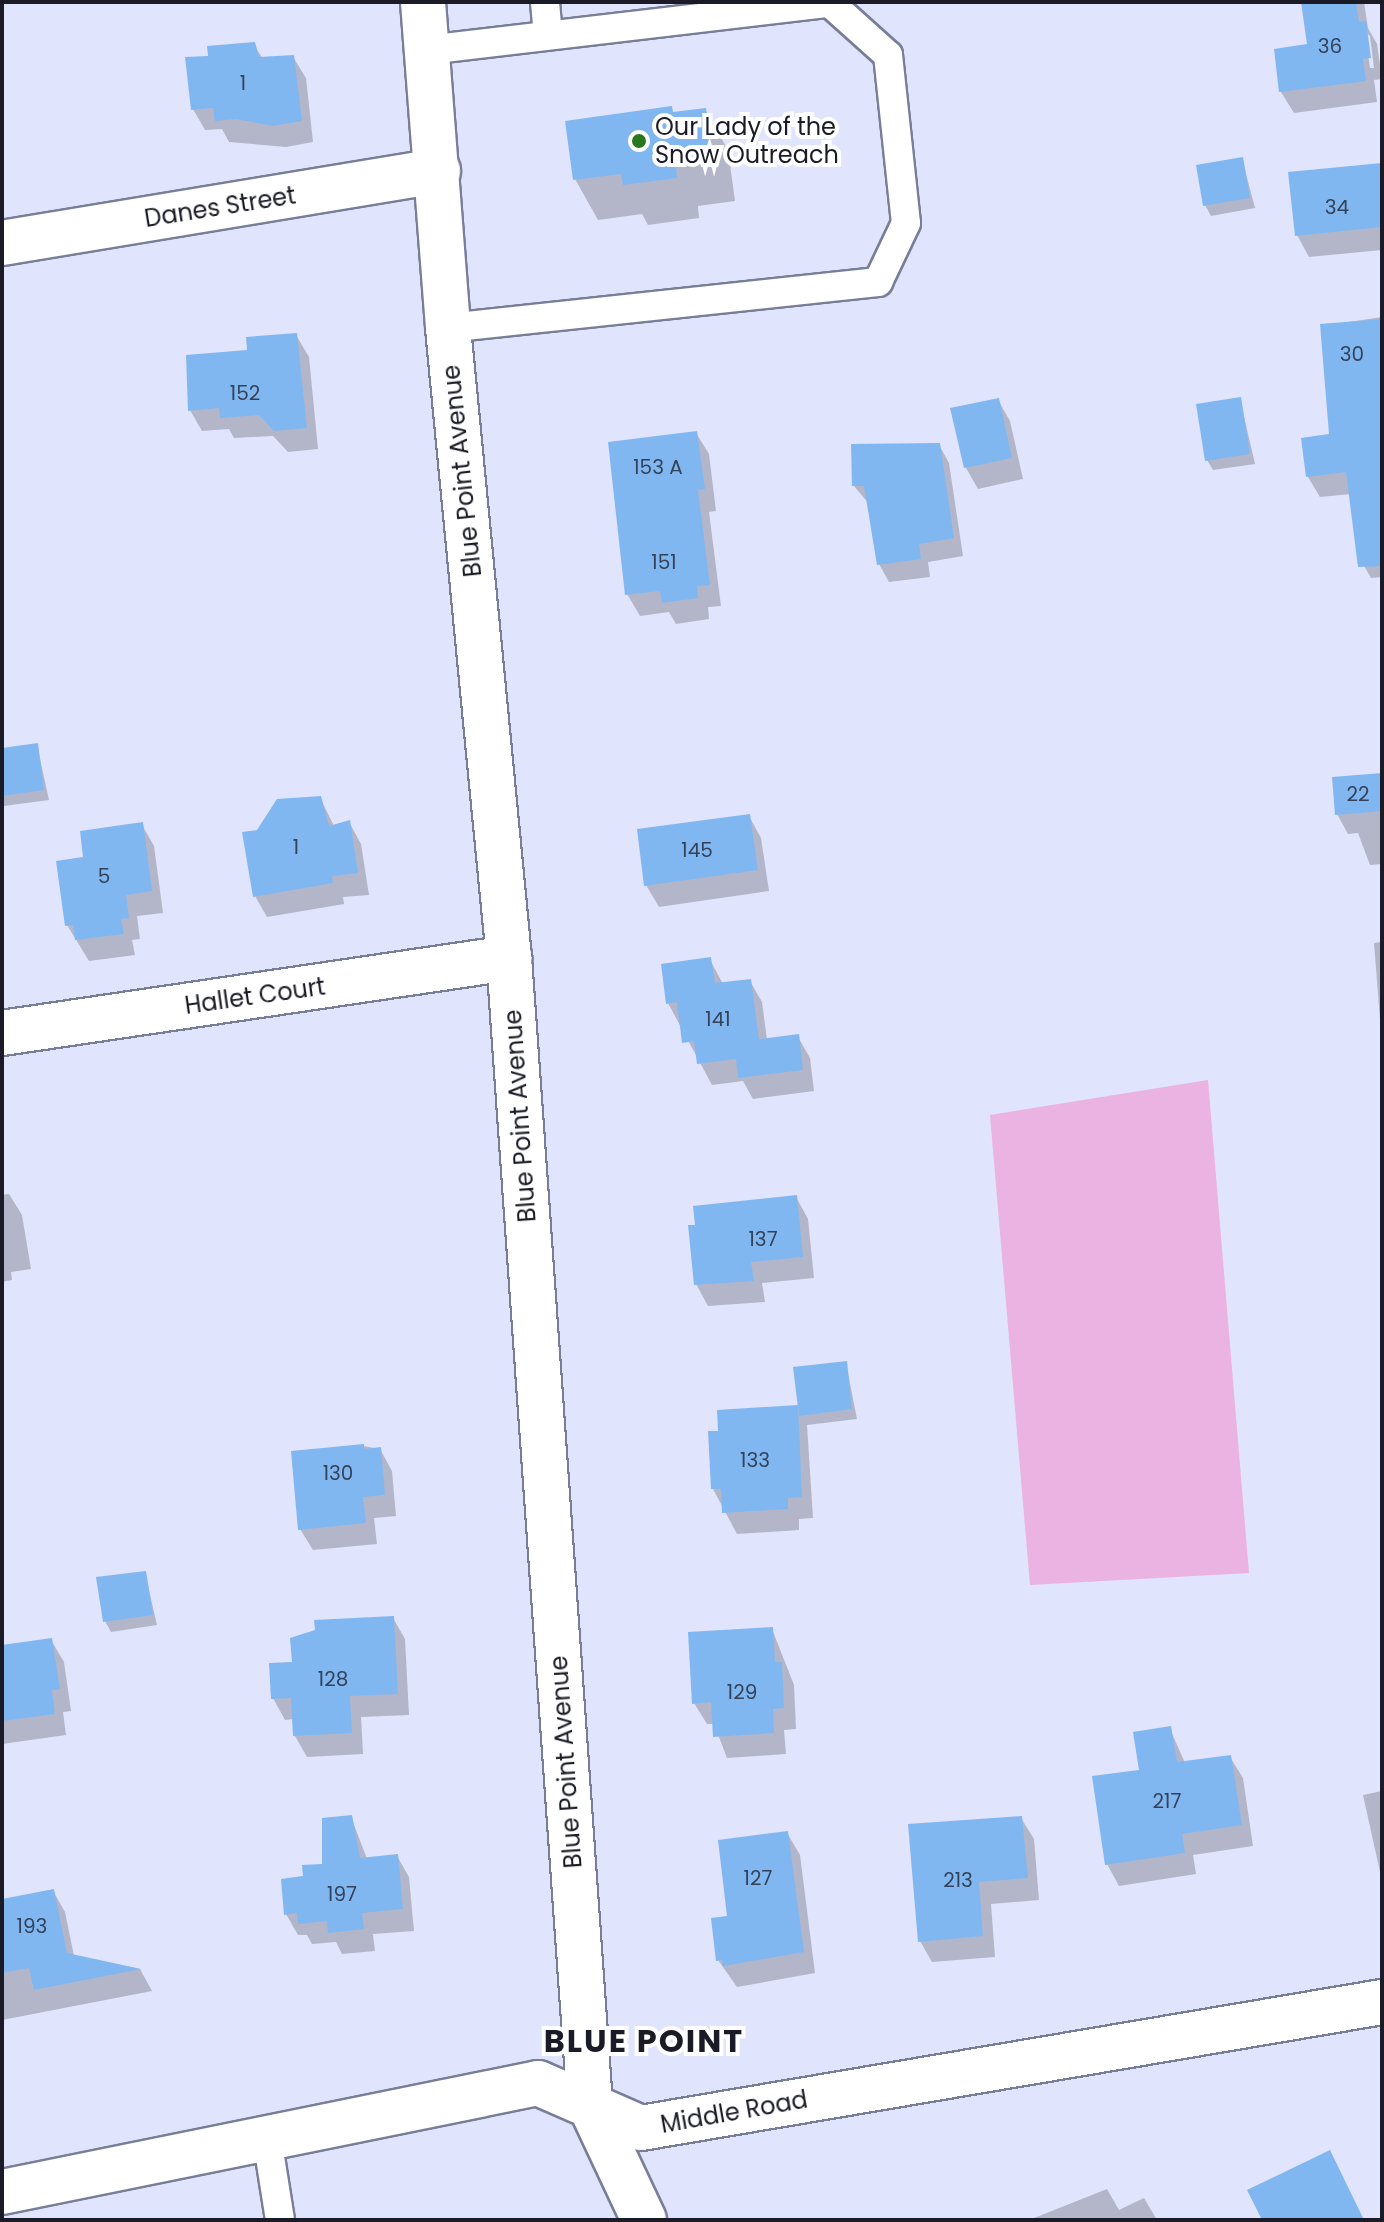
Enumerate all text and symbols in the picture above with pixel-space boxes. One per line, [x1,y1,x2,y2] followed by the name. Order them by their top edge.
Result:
[1318,34,1342,58] house number: 36
[240,71,246,95] house number: 1
[655,113,839,169] place label: Our Lady of the Snow Outreach
[630,132,648,150] marker: Our Lady of the Snow Outreach
[142,181,298,233] street label: Danes Street
[1325,195,1349,219] house number: 34
[1340,342,1364,366] house number: 30
[437,364,487,578] street label: Blue Point Avenue
[230,381,260,405] house number: 152
[633,455,683,479] house number: 153 A
[651,550,677,574] house number: 151
[1347,782,1369,806] house number: 22
[293,835,299,859] house number: 1
[681,838,713,862] house number: 145
[98,864,110,888] house number: 5
[183,972,327,1020] street label: Hallet Court
[705,1007,731,1031] house number: 141
[498,1009,542,1223] street label: Blue Point Avenue
[748,1227,778,1251] house number: 137
[740,1448,770,1472] house number: 133
[323,1461,353,1485] house number: 130
[544,1655,588,1869] street label: Blue Point Avenue
[318,1667,348,1691] house number: 128
[727,1680,757,1704] house number: 129
[1153,1789,1181,1813] house number: 217
[744,1866,772,1890] house number: 127
[943,1868,973,1892] house number: 213
[327,1882,357,1906] house number: 197
[17,1914,47,1938] house number: 193
[544,2022,744,2060] district label: BLUE POINT
[658,2085,810,2139] street label: Middle Road

